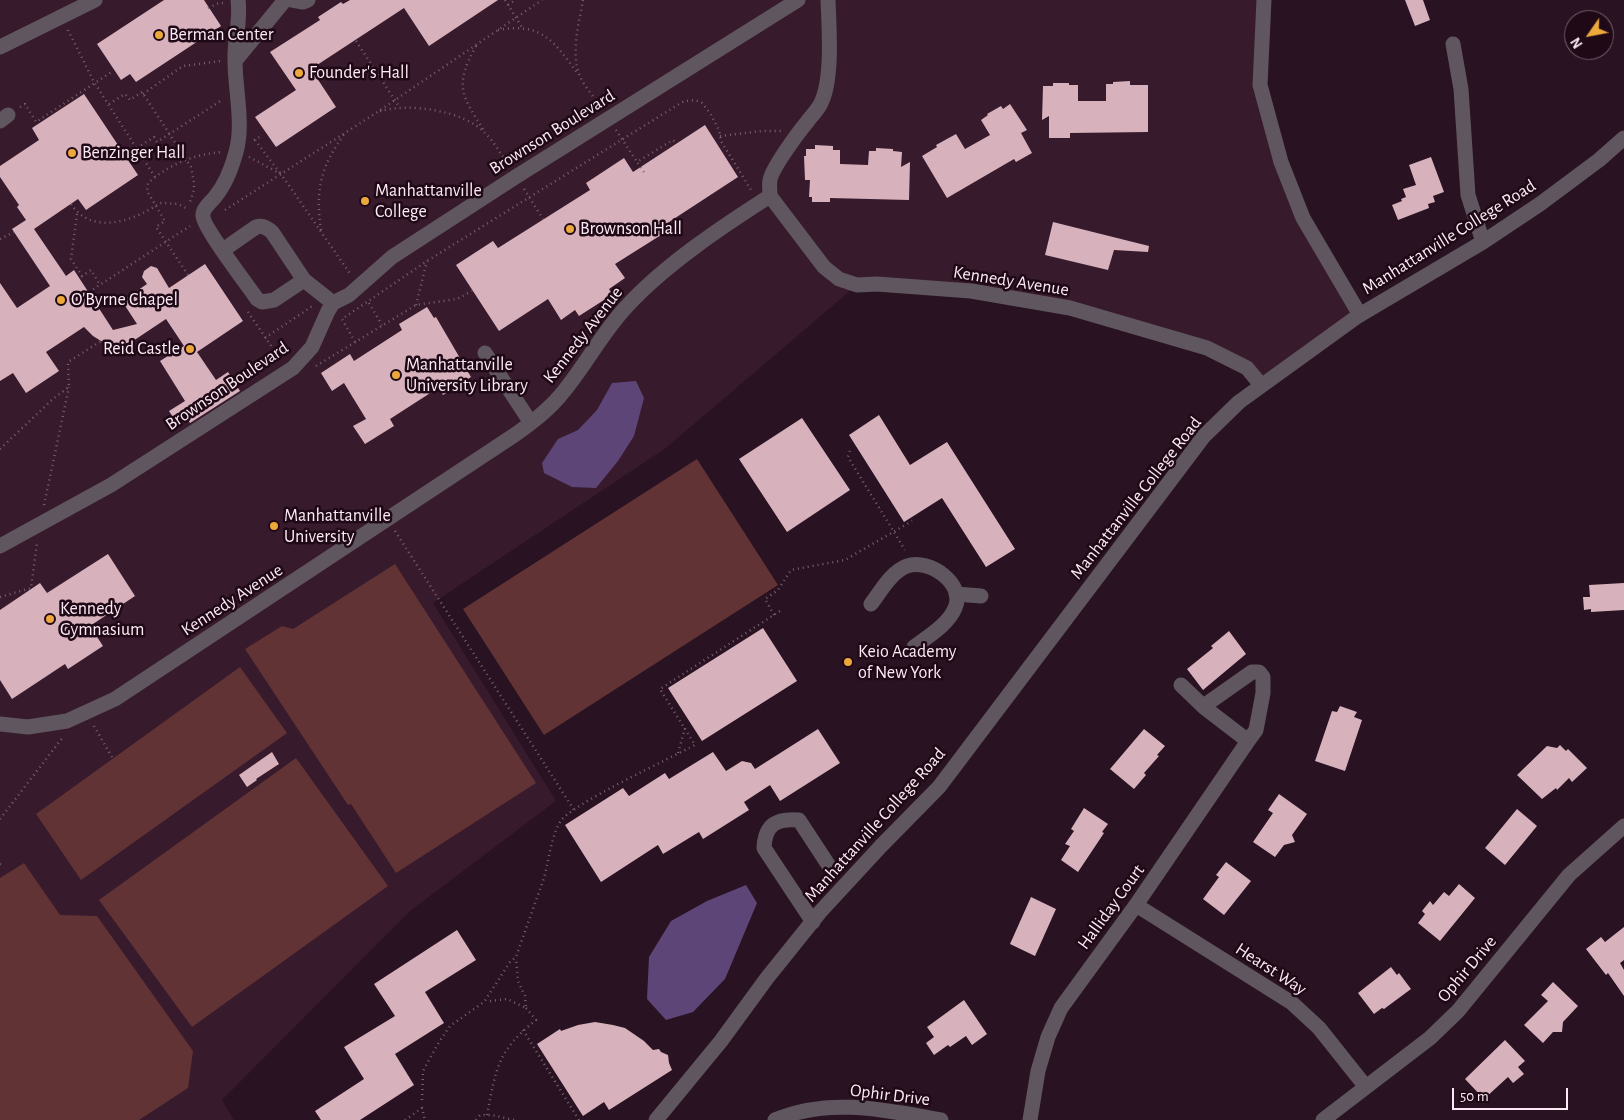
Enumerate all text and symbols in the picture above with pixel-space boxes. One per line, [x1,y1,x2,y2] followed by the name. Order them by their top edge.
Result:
[1564,10,1614,60] north arrow
[169,24,274,46] place label: Berman Center
[153,29,165,41] marker: Berman Center
[1569,35,1586,51] text: N
[309,62,409,84] place label: Founder's Hall
[293,67,305,79] marker: Founder's Hall
[485,85,619,179] street label: Brownson Boulevard
[82,142,185,164] place label: Benzinger Hall
[66,147,78,159] marker: Benzinger Hall
[1358,175,1540,299] street label: Manhattanville College Road
[375,180,482,222] place label: Manhattanville College
[359,195,371,207] marker: Manhattanville College
[580,218,682,240] place label: Brownson Hall
[564,223,576,235] marker: Brownson Hall
[952,261,1070,301] street label: Kennedy Avenue
[539,282,627,388] street label: Kennedy Avenue
[71,289,178,311] place label: O'Byrne Chapel
[55,294,67,306] marker: O'Byrne Chapel
[161,337,293,435] street label: Brownson Boulevard
[103,338,180,360] place label: Reid Castle
[184,343,196,355] marker: Reid Castle
[406,354,528,396] place label: Manhattanville University Library
[390,369,402,381] marker: Manhattanville University Library
[1066,412,1206,584] street label: Manhattanville College Road
[284,505,391,548] place label: Manhattanville University
[268,520,280,532] marker: Manhattanville University
[177,559,287,641] street label: Kennedy Avenue
[60,598,144,640] place label: Kennedy Gymnasium
[44,613,56,625] marker: Kennedy Gymnasium
[858,641,956,684] place label: Keio Academy of New York
[842,656,854,668] marker: Keio Academy of New York
[800,743,950,907] street label: Manhattanville College Road
[1073,860,1149,954] street label: Halliday Court
[1433,931,1501,1007] street label: Ophir Drive
[1231,938,1311,1000] street label: Hearst Way
[1454,1078,1570,1110] scale bar
[849,1079,931,1111] street label: Ophir Drive
[1460,1089,1489,1104] text: 50 m

